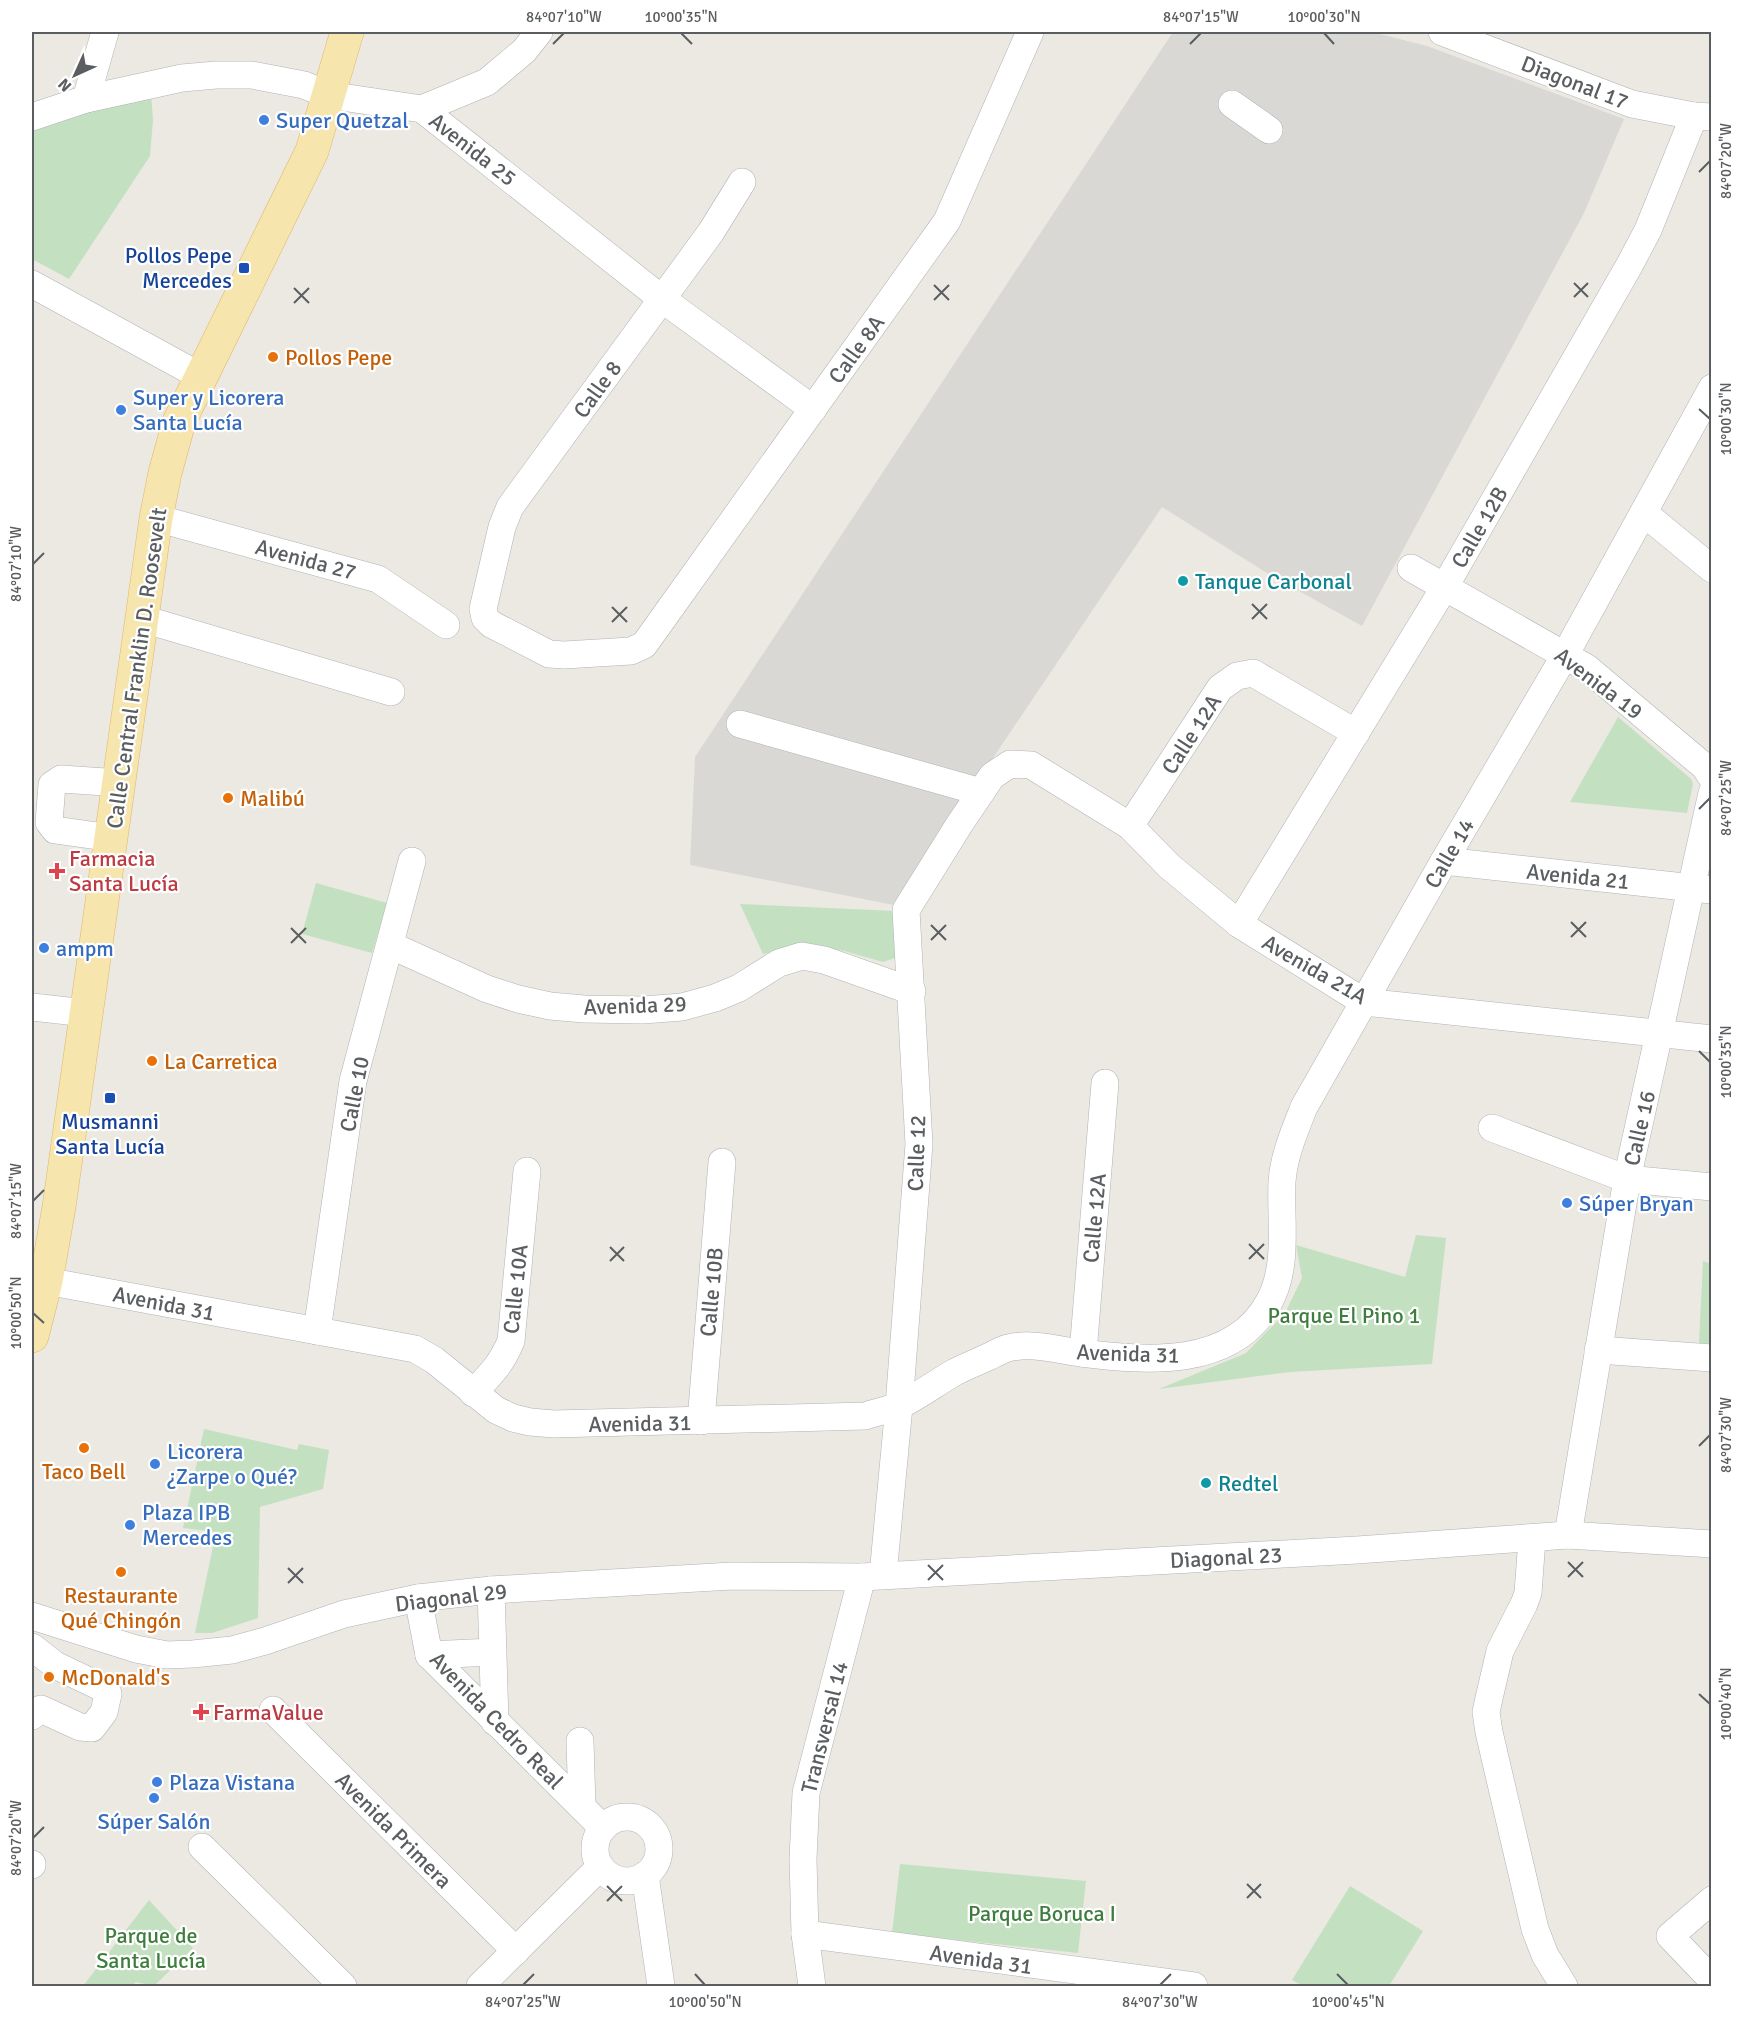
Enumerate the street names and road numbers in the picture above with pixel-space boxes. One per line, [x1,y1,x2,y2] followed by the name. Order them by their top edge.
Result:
[1517,50,1632,115] street label: Diagonal 17
[424,107,522,192] street label: Avenida 25
[823,309,891,389] street label: Calle 8A
[568,355,627,423] street label: Calle 8
[1445,482,1514,573] street label: Calle 12B
[101,506,172,830] street label: Calle Central Franklin D. Roosevelt
[253,533,359,586] street label: Avenida 27
[1549,642,1648,725] street label: Avenida 19
[1156,689,1227,779] street label: Calle 12A
[1419,813,1480,893] street label: Calle 14
[1525,858,1631,895] street label: Avenida 21
[1257,929,1372,1011] street label: Avenida 21A
[583,990,687,1021] street label: Avenida 29
[334,1054,375,1134] street label: Calle 10
[1618,1088,1661,1168] street label: Calle 16
[902,1114,931,1192] street label: Calle 12
[1077,1172,1112,1264] street label: Calle 12A
[497,1242,534,1335] street label: Calle 10A
[694,1246,729,1338] street label: Calle 10B
[111,1280,217,1327] street label: Avenida 31
[1076,1338,1180,1369] street label: Avenida 31
[588,1409,692,1438] street label: Avenida 31
[1169,1541,1283,1574] street label: Diagonal 23
[394,1577,509,1618] street label: Diagonal 29
[424,1646,569,1795] street label: Avenida Cedro Real
[795,1658,854,1796] street label: Transversal 14
[330,1766,458,1894] street label: Avenida Primera
[928,1939,1034,1980] street label: Avenida 31

